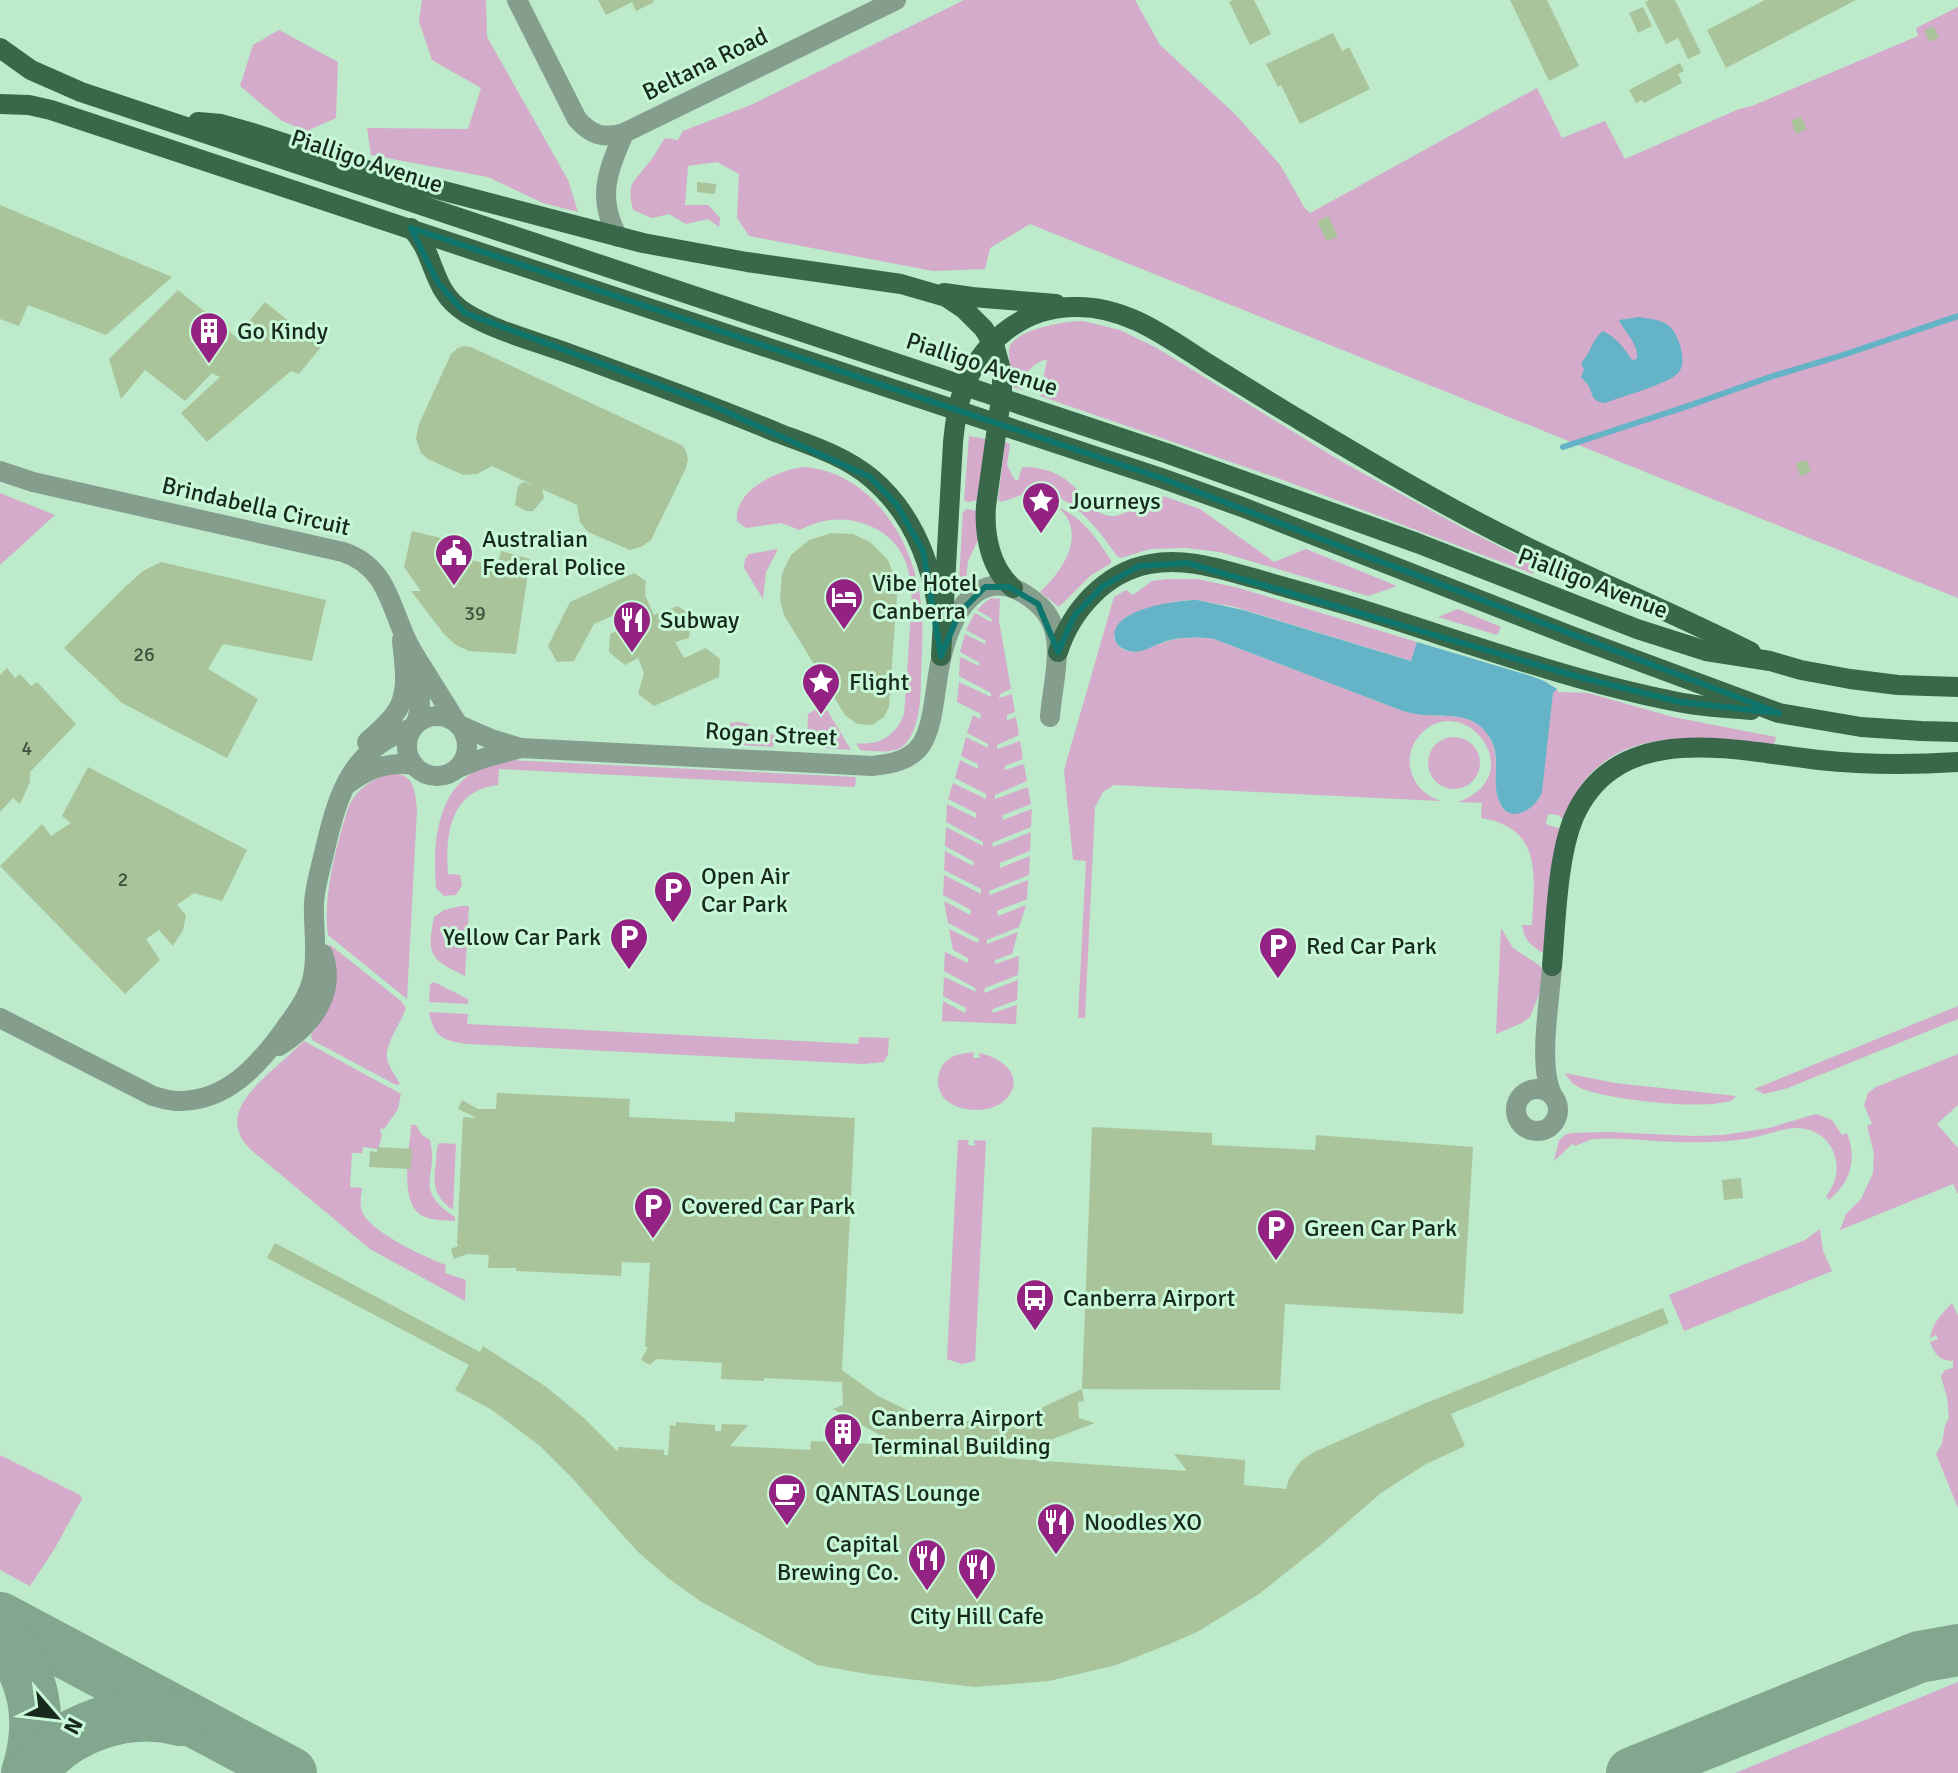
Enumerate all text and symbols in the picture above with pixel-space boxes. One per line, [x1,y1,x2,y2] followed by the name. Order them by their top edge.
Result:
[637,21,773,107] street label: Beltana Road
[287,122,447,200] street label: Pialligo Avenue
[188,310,230,365] building icon: Go Kindy
[237,316,328,346] place label: Go Kindy
[902,325,1062,403] street label: Pialligo Avenue
[159,470,353,542] street label: Brindabella Circuit
[1020,480,1062,535] place icon: Journeys
[1069,486,1161,516] place label: Journeys
[482,524,626,582] place label: Australian Federal Police
[433,532,475,587] public building icon: Australian Federal Police
[1514,541,1672,625] street label: Pialligo Avenue
[872,568,978,626] place label: Vibe Hotel Canberra
[823,576,865,631] hotel icon: Vibe Hotel Canberra
[611,599,653,654] restaurant icon: Subway
[464,601,486,626] house number: 39
[660,605,739,635] place label: Subway
[133,642,155,667] house number: 26
[800,661,842,716] place icon: Flight
[849,667,909,697] place label: Flight
[704,716,838,752] street label: Rogan Street
[22,736,33,761] house number: 4
[701,861,790,919] place label: Open Air Car Park
[118,867,128,892] house number: 2
[652,869,694,924] parking icon: Open Air Car Park
[608,916,650,971] parking icon: Yellow Car Park
[443,922,601,952] place label: Yellow Car Park
[1257,925,1299,980] parking icon: Red Car Park
[1306,931,1437,961] place label: Red Car Park
[632,1185,674,1240] parking icon: Covered Car Park
[681,1191,855,1221] place label: Covered Car Park
[1255,1207,1297,1262] parking icon: Green Car Park
[1304,1213,1457,1243] place label: Green Car Park
[1014,1277,1056,1332] bus stop icon: Canberra Airport
[1063,1283,1235,1313] place label: Canberra Airport
[871,1403,1051,1461] place label: Canberra Airport Terminal Building
[822,1411,864,1466] building icon: Canberra Airport Terminal Building
[766,1472,808,1527] cafe icon: QANTAS Lounge
[815,1478,980,1508] place label: QANTAS Lounge
[1035,1501,1077,1556] restaurant icon: Noodles XO
[1084,1507,1202,1537] place label: Noodles XO
[777,1529,899,1587] place label: Capital Brewing Co.
[906,1537,948,1592] restaurant icon: Capital Brewing Co.
[956,1546,998,1601] restaurant icon: City Hill Cafe
[910,1601,1044,1631] place label: City Hill Cafe
[16,1677,96,1757] north arrow
[58,1713,89,1739] text: N

